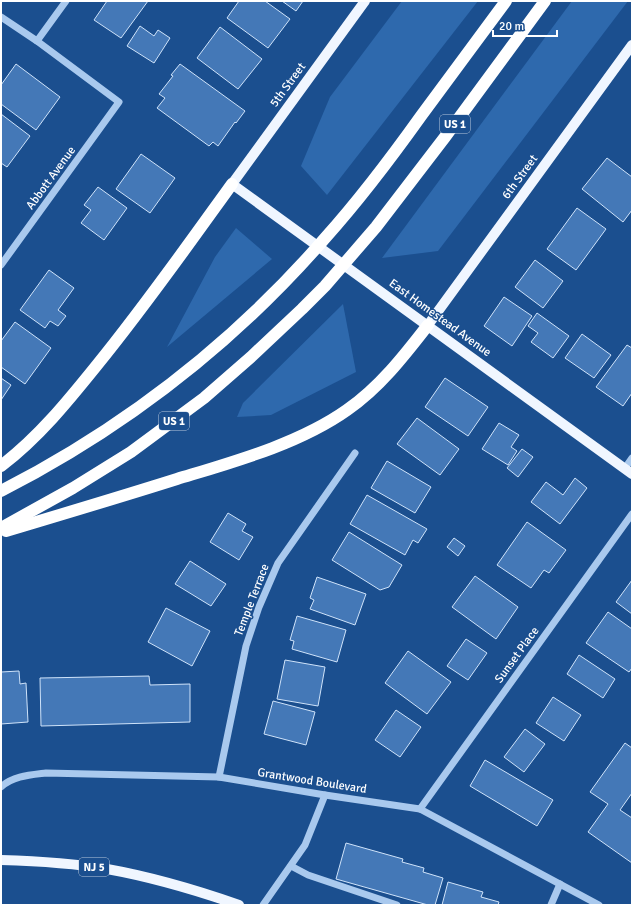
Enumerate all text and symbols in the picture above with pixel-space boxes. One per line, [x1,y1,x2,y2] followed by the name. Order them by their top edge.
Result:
[493,12,557,38] scale bar
[499,19,524,34] text: 20 m
[267,60,309,110] street label: 5th Street
[440,115,470,133] road number: US 1
[23,143,79,213] street label: Abbott Avenue
[499,152,541,202] street label: 6th Street
[386,276,494,360] street label: East Homestead Avenue
[159,412,189,430] road number: US 1
[231,562,273,638] street label: Temple Terrace
[492,624,542,686] street label: Sunset Place
[256,765,368,797] street label: Grantwood Boulevard
[79,858,109,876] road number: NJ 5

